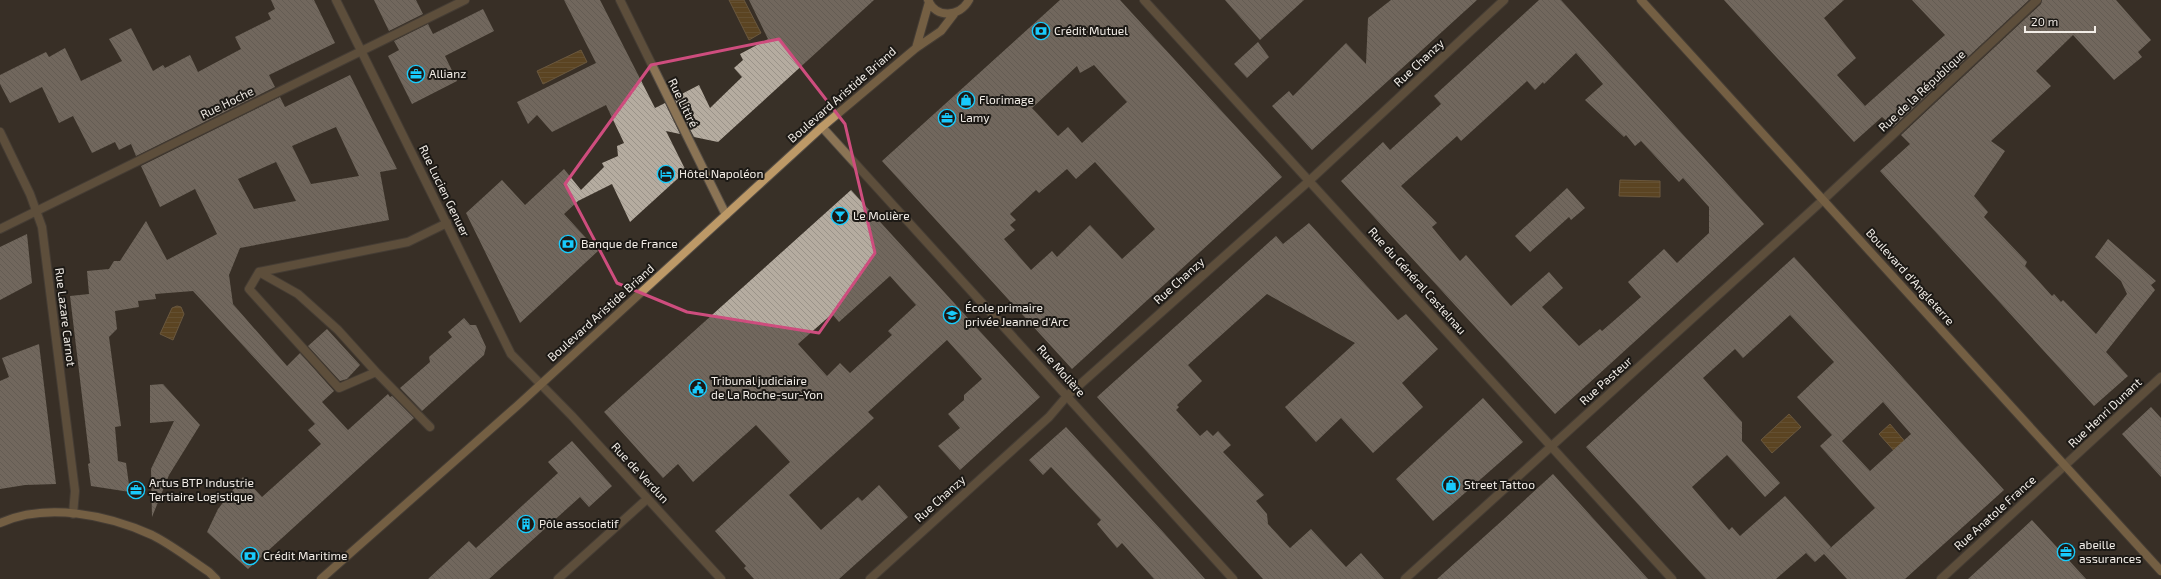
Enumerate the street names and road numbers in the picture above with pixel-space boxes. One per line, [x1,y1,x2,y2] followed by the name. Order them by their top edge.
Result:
[1390,35,1447,89] street label: Rue Chanzy
[784,44,898,145] street label: Boulevard Aristide Briand
[1875,47,1968,134] street label: Rue de la République
[666,76,702,129] street label: Rue Littré
[198,83,255,121] street label: Rue Hoche
[417,142,473,239] street label: Rue Lucien Genuer
[1366,224,1469,337] street label: Rue du Général Castelnau
[1864,225,1958,328] street label: Boulevard d'Angleterre
[1150,253,1207,307] street label: Rue Chanzy
[544,261,656,364] street label: Boulevard Aristide Briand
[53,267,79,367] street label: Rue Lazare Carnot
[1035,342,1089,399] street label: Rue Molière
[1576,353,1635,407] street label: Rue Pasteur
[2065,374,2144,450] street label: Rue Henri Dunant
[609,439,672,506] street label: Rue de Verdun
[911,471,968,525] street label: Rue Chanzy
[1951,472,2038,553] street label: Rue Anatole France

